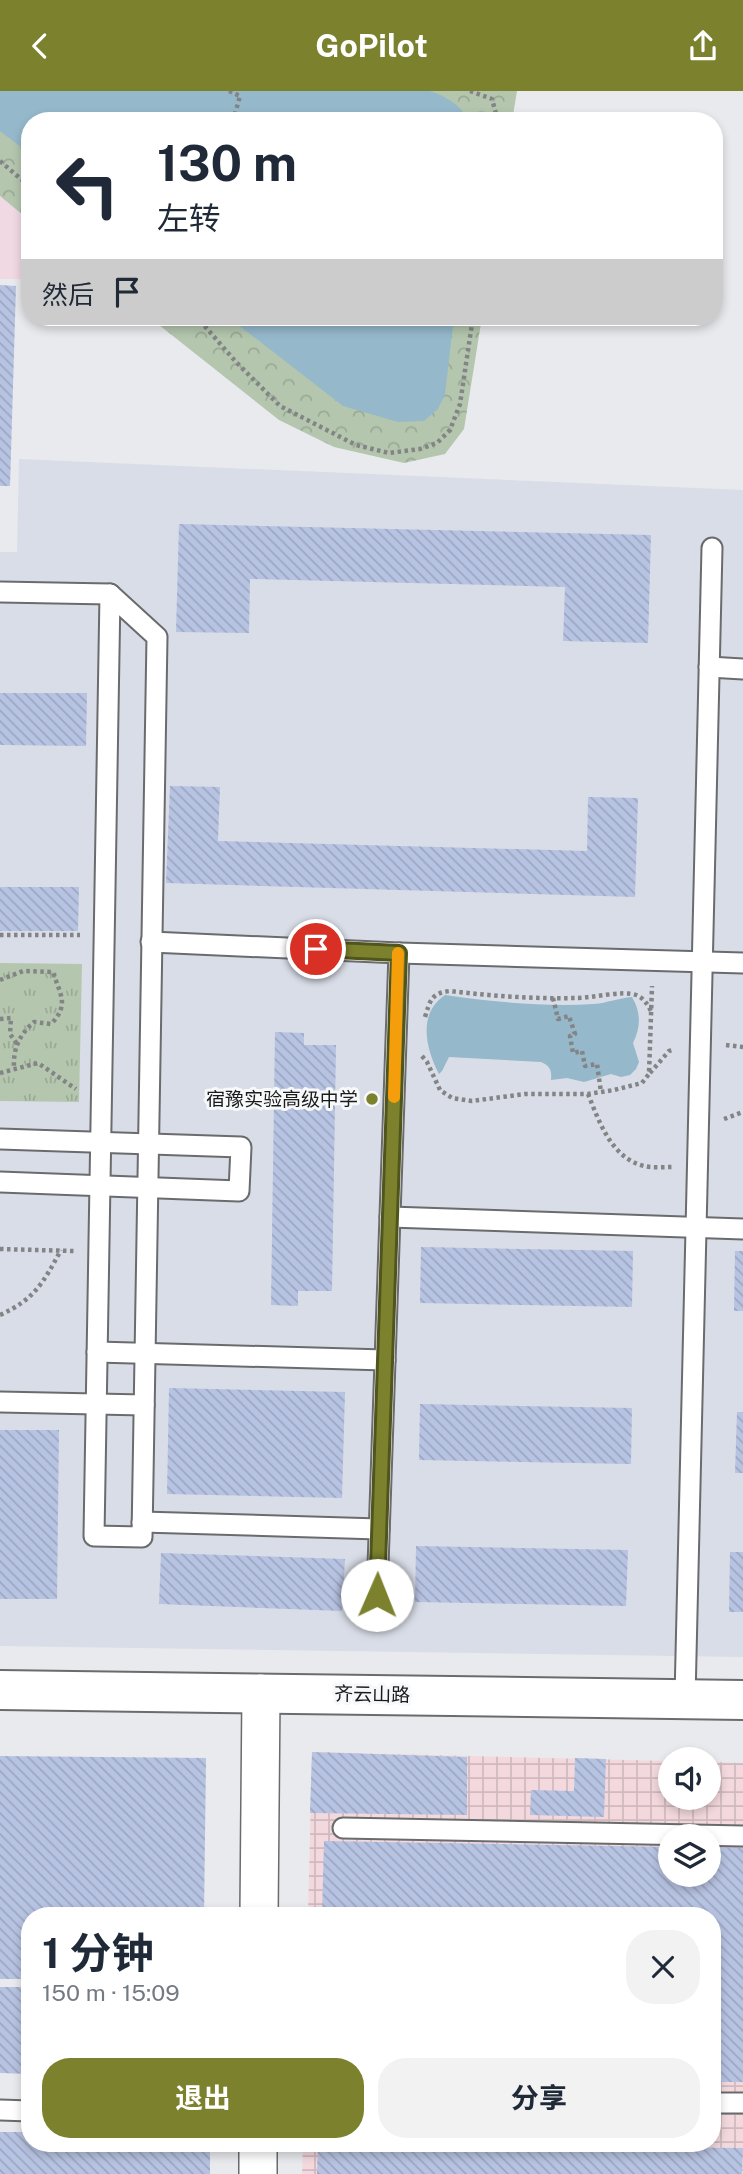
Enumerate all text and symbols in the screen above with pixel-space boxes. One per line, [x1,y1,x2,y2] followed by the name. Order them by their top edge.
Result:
[21,27,59,65] icon: back
[315,27,428,64] text: GoPilot
[684,27,722,65] icon: share
[157,134,297,192] text: 130 m
[42,140,133,231] icon: left
[157,200,221,237] text: 左转
[108,273,146,311] icon: arrive
[42,279,94,310] text: 然后
[286,919,346,979] pin
[297,930,335,968] icon: arrive
[206,1088,358,1110] place label: 宿豫实验高级中学
[364,1091,380,1107] marker: 宿豫实验高级中学
[340,1558,414,1632] position arrow
[334,1682,410,1706] street label: 齐云山路
[658,1747,721,1887] map controls
[658,1747,721,1810] button: sound
[658,1824,721,1887] button: layers
[42,1928,153,1977] text: 1 分钟
[626,1930,700,2004] button: close
[42,1979,180,2006] text: 150 m · 15:09
[42,2058,364,2138] button: 退出
[378,2058,700,2138] button: 分享

